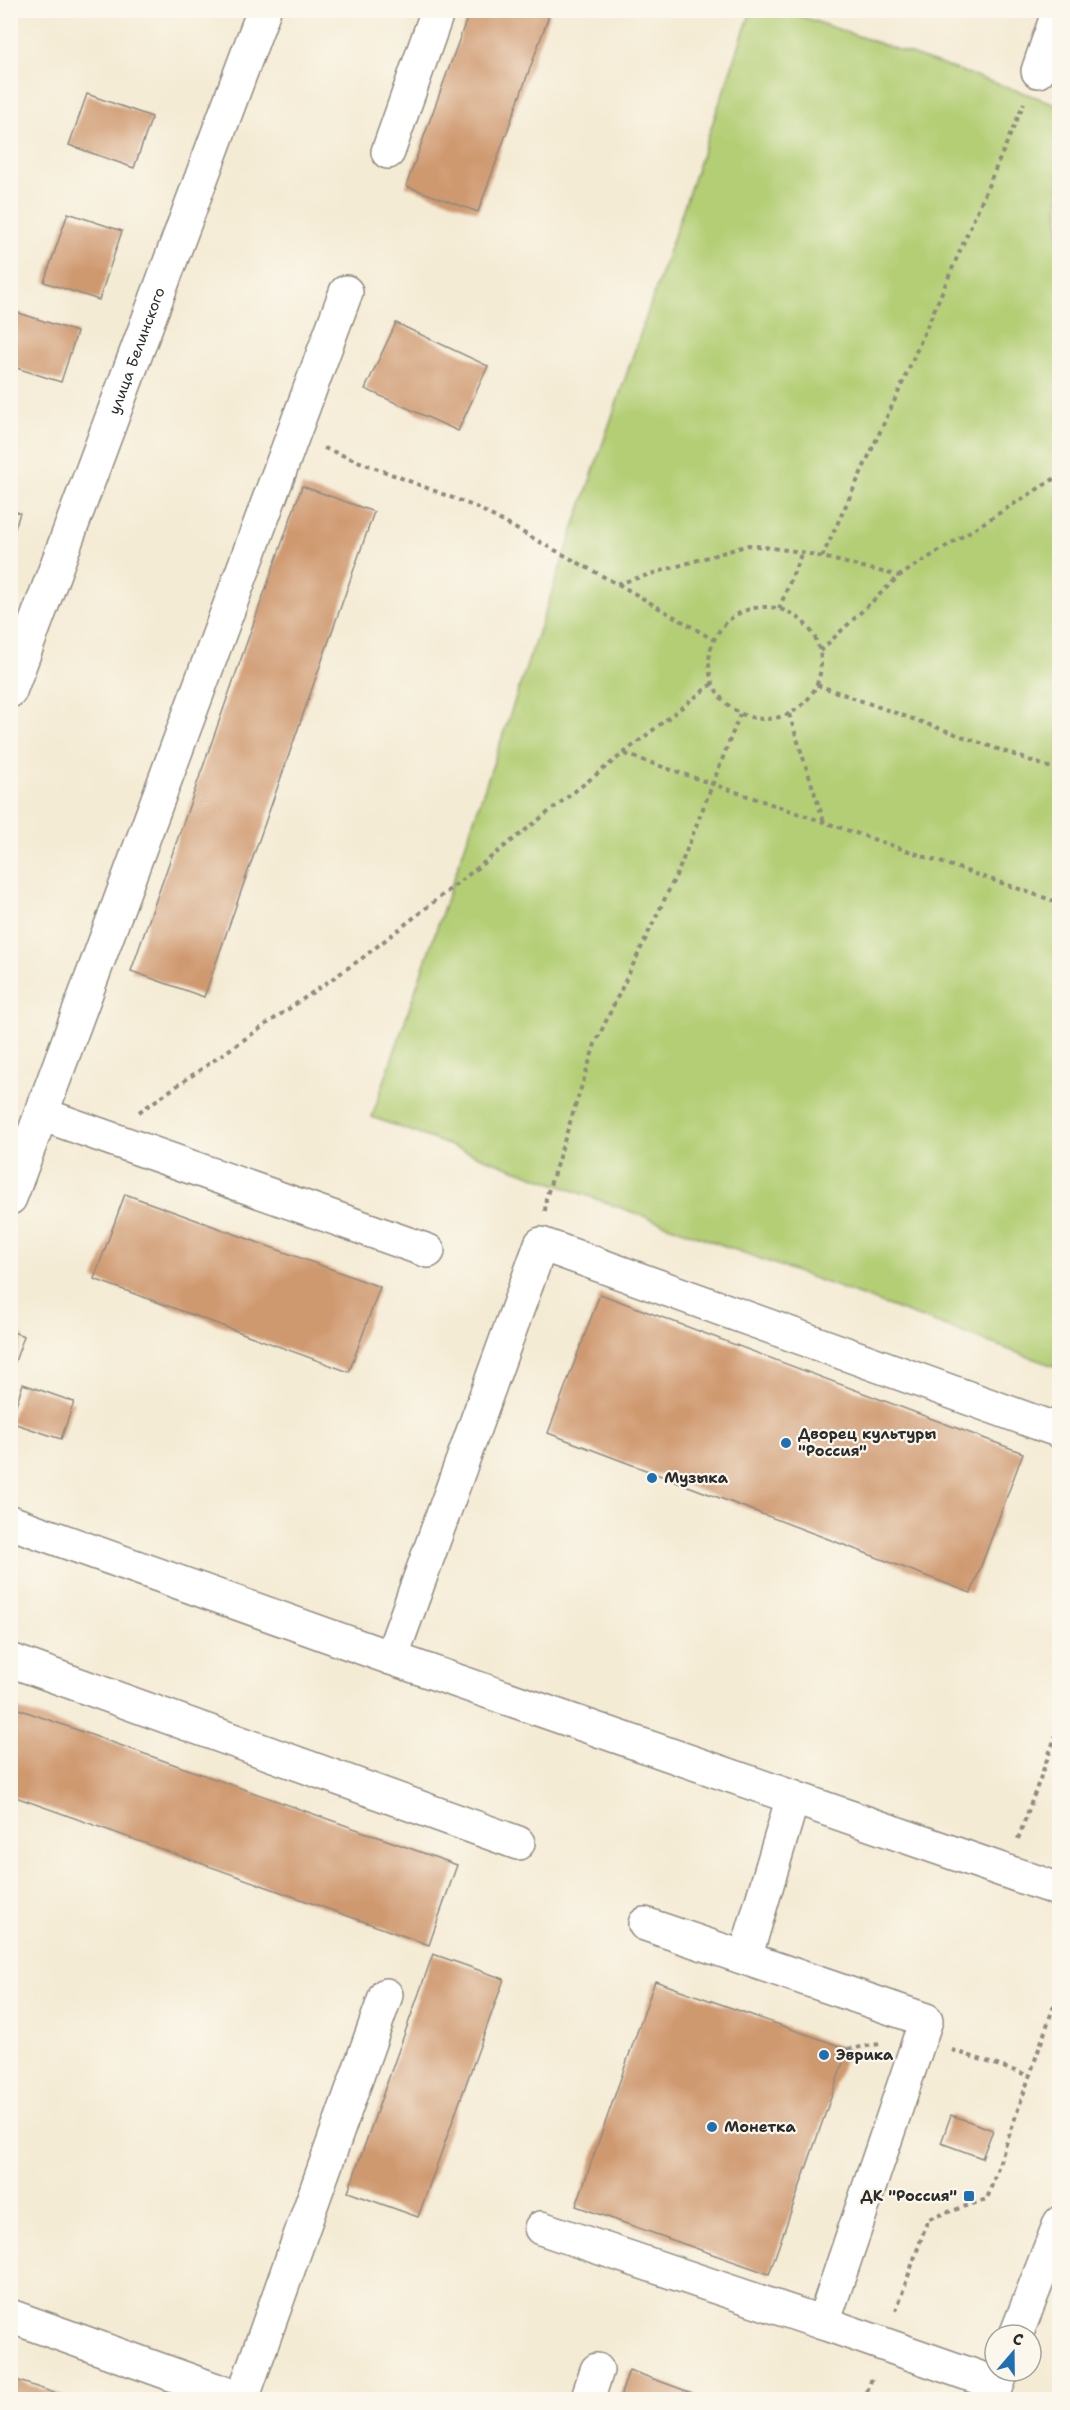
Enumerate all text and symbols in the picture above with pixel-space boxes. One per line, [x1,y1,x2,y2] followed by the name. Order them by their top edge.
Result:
[104,284,170,417] street label: улица Белинского
[798,1424,936,1461] place label: Дворец культуры "Россия"
[779,1436,793,1450] marker: Дворец культуры "Россия"
[664,1468,729,1488] place label: Музыка
[645,1471,659,1485] marker: Музыка
[836,2045,894,2065] place label: Эврика
[817,2048,831,2062] marker: Эврика
[724,2117,796,2137] place label: Монетка
[705,2120,719,2134] marker: Монетка
[861,2186,957,2206] place label: ДК "Россия"
[962,2189,976,2203] marker: ДК "Россия"
[983,2323,1043,2383] north arrow
[1010,2328,1026,2351] text: С

